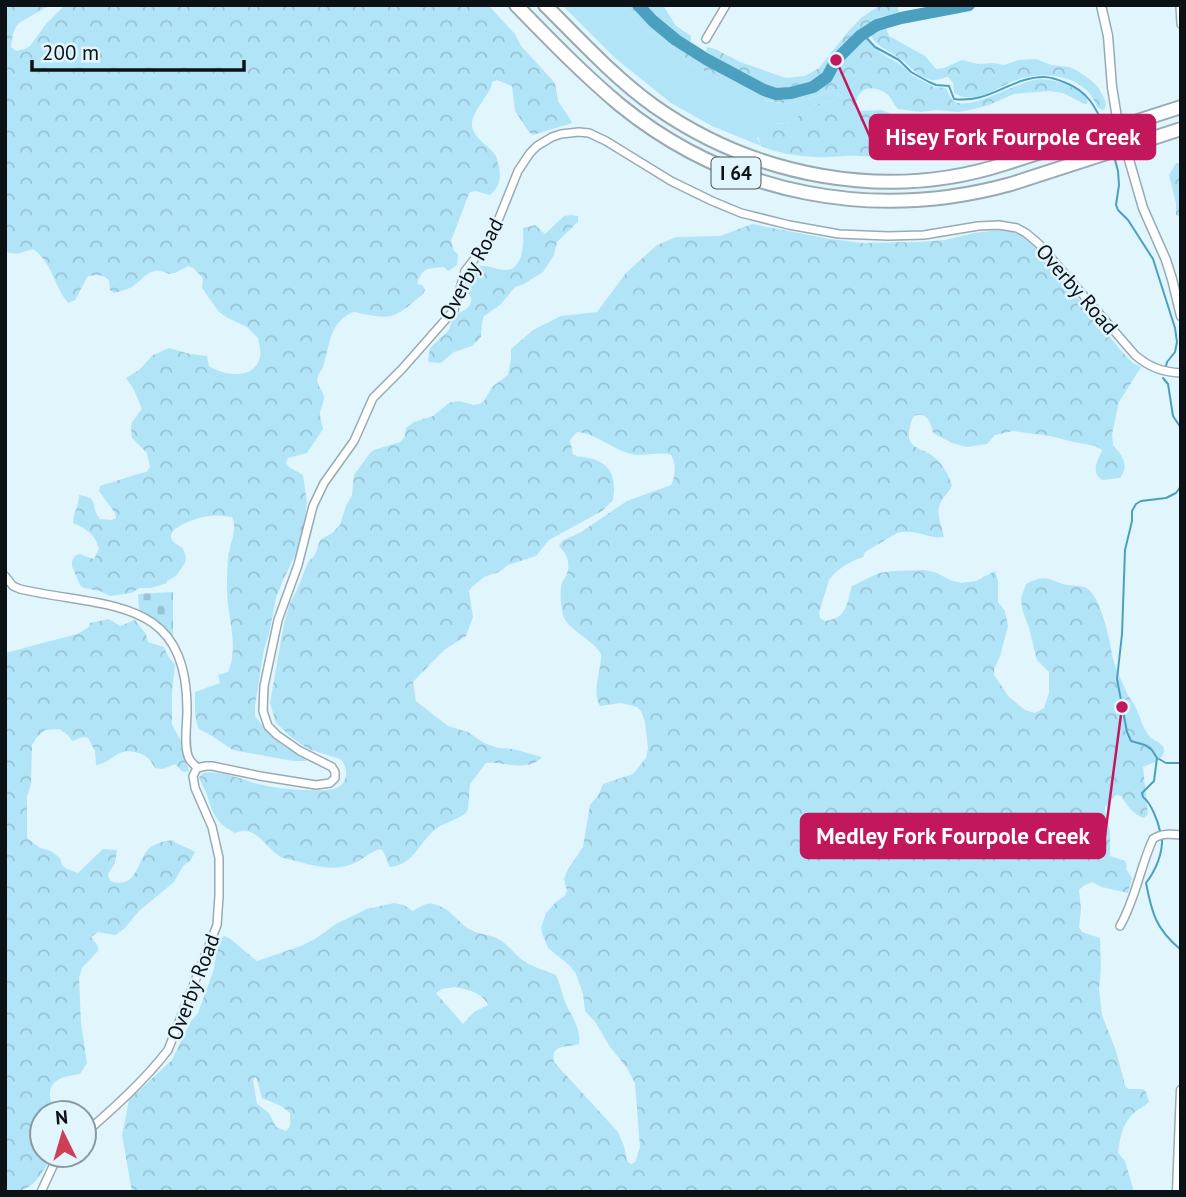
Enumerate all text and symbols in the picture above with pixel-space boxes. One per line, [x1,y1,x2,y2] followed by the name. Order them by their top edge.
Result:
[32,28,243,72] scale bar
[42,39,99,66] text: 200 m
[870,115,1155,159] callout: Hisey Fork Fourpole Creek
[885,122,1141,151] text: Hisey Fork Fourpole Creek
[712,158,760,188] road number: I 64
[433,213,509,325] street label: Overby Road
[1030,238,1124,340] street label: Overby Road
[801,814,1105,858] callout: Medley Fork Fourpole Creek
[816,821,1090,850] text: Medley Fork Fourpole Creek
[160,930,226,1044] street label: Overby Road
[28,1099,98,1169] north arrow
[54,1105,69,1130] text: N

